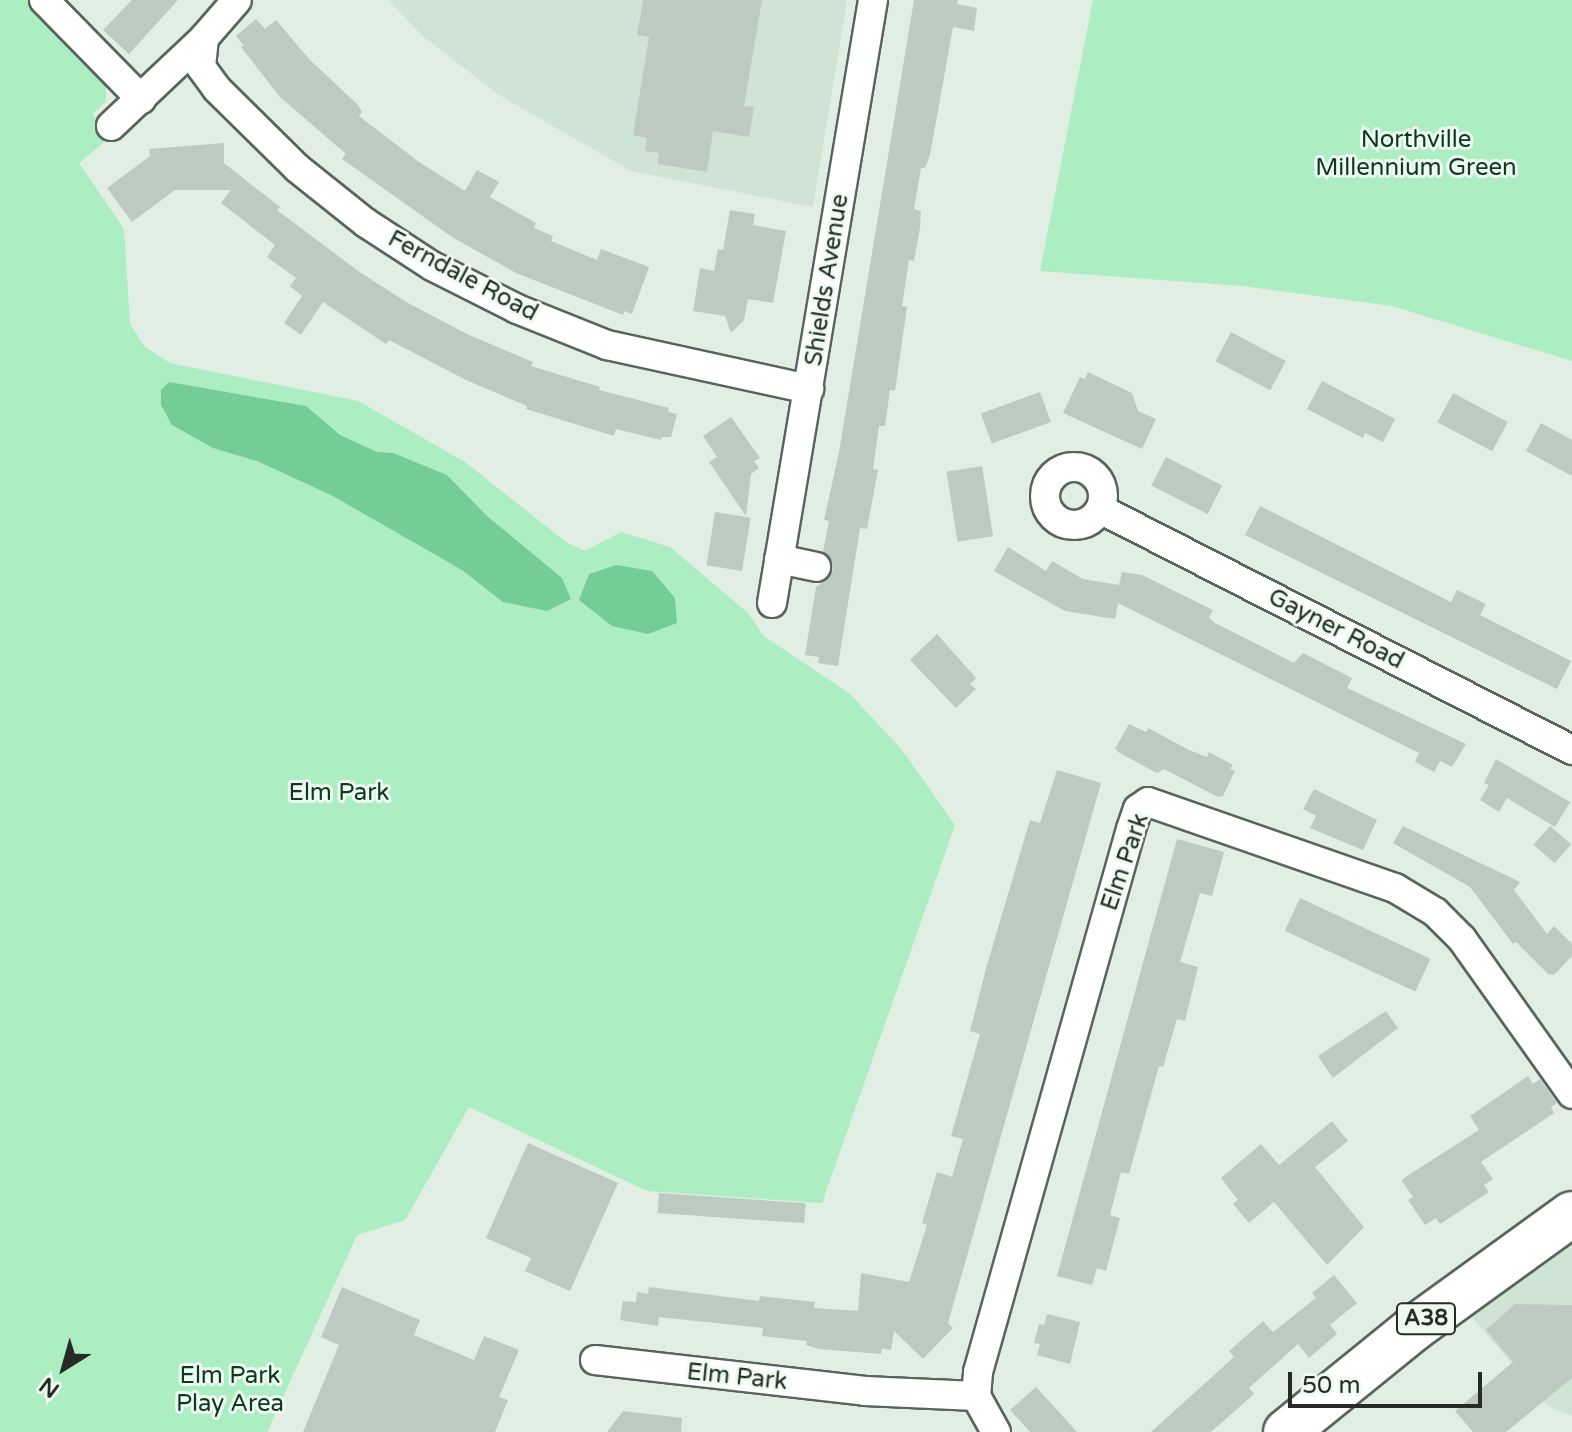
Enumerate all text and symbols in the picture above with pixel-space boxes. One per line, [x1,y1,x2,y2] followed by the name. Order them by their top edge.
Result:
[1315,126,1517,182] park label: Northville Millennium Green
[799,192,855,368] street label: Shields Avenue
[383,224,543,328] street label: Ferndale Road
[1263,583,1409,675] street label: Gayner Road
[289,779,389,807] park label: Elm Park
[1095,810,1155,914] street label: Elm Park
[1394,1301,1458,1337] road number: A38
[24,1328,104,1408] north arrow
[1292,1356,1486,1406] scale bar
[685,1357,789,1397] street label: Elm Park
[176,1362,284,1418] park label: Elm Park Play Area
[35,1371,64,1403] text: N
[1302,1371,1360,1400] text: 50 m

